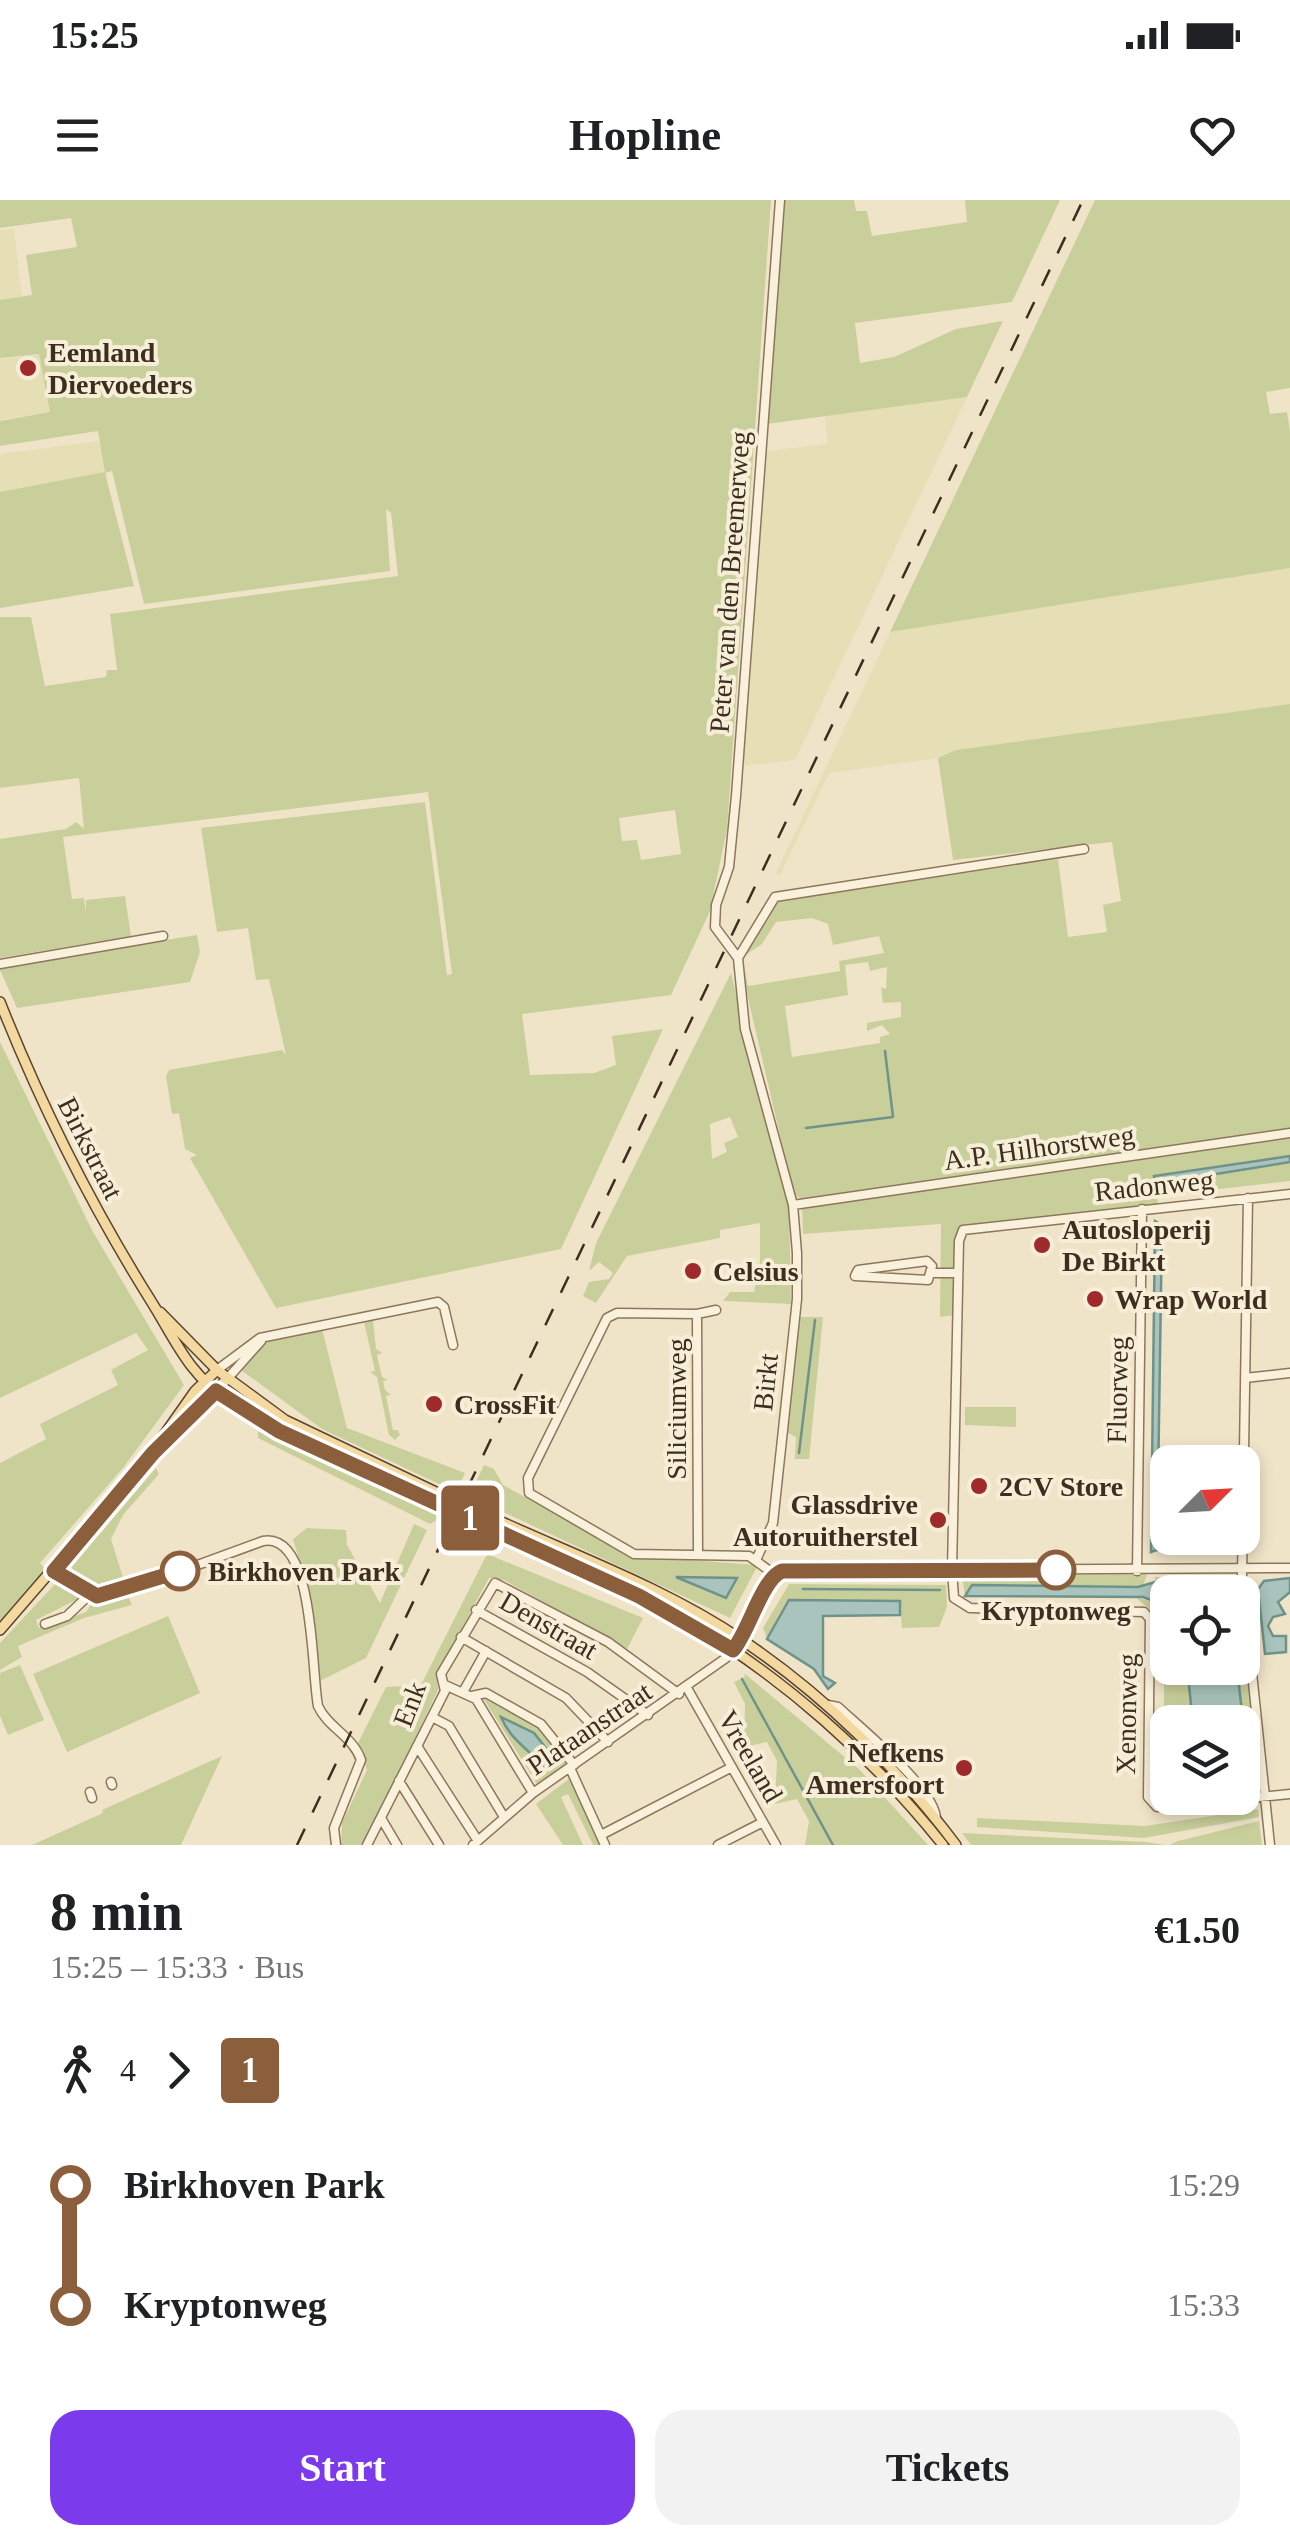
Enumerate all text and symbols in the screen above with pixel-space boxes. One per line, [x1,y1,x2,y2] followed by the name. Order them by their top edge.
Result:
[50,14,139,56] text: 15:25
[50,108,105,163] icon: menu
[1185,108,1240,163] icon: heart
[569,110,721,160] text: Hopline
[48,337,193,400] place label: Eemland Diervoeders
[17,357,39,379] marker: Eemland Diervoeders
[703,430,756,734] street label: Peter van den Breemerweg
[52,1092,130,1205] street label: Birkstraat
[942,1119,1136,1176] street label: A.P. Hilhorstweg
[1093,1164,1215,1207] street label: Radonweg
[1062,1214,1211,1277] place label: Autosloperij De Birkt
[1031,1234,1053,1256] marker: Autosloperij De Birkt
[713,1256,799,1287] place label: Celsius
[682,1260,704,1282] marker: Celsius
[1115,1284,1268,1315] place label: Wrap World
[1084,1288,1106,1310] marker: Wrap World
[1101,1336,1134,1444] street label: Fluorweg
[661,1338,692,1480] street label: Siliciumweg
[747,1352,784,1412] street label: Birkt
[454,1389,557,1420] place label: CrossFit
[423,1393,445,1415] marker: CrossFit
[1150,1445,1260,1555] north arrow
[1150,1445,1260,1815] map controls
[999,1471,1123,1502] place label: 2CV Store
[968,1475,990,1497] marker: 2CV Store
[438,1486,502,1550] line badge: 1
[733,1489,918,1552] place label: Glassdrive Autoruitherstel
[461,1499,479,1538] text: 1
[927,1509,949,1531] marker: Glassdrive Autoruitherstel
[1037,1551,1075,1589] marker: Kryptonweg
[161,1552,199,1590] marker: Birkhoven Park
[208,1556,401,1587] place label: Birkhoven Park
[1150,1575,1260,1685] button: locate
[495,1585,603,1666] street label: Denstraat
[981,1595,1131,1626] place label: Kryptonweg
[1110,1653,1143,1775] street label: Xenonweg
[521,1675,657,1781] street label: Plataanstraat
[387,1678,432,1731] street label: Enk
[712,1705,789,1808] street label: Vreeland
[1150,1705,1260,1815] button: layers
[806,1737,945,1800] place label: Nefkens Amersfoort
[953,1757,975,1779] marker: Nefkens Amersfoort
[50,1881,183,1942] text: 8 min
[1155,1909,1240,1951] text: €1.50
[50,1949,304,1985] text: 15:25 – 15:33 · Bus
[50,2043,105,2098] icon: walk
[151,2043,206,2098] icon: forward
[241,2051,259,2090] text: 1
[120,2052,136,2088] text: 4
[124,2164,385,2206] text: Birkhoven Park
[1167,2167,1240,2203] text: 15:29
[124,2284,327,2326] text: Kryptonweg
[1167,2287,1240,2323] text: 15:33
[50,2410,635,2525] button: Start
[655,2410,1240,2525] button: Tickets

